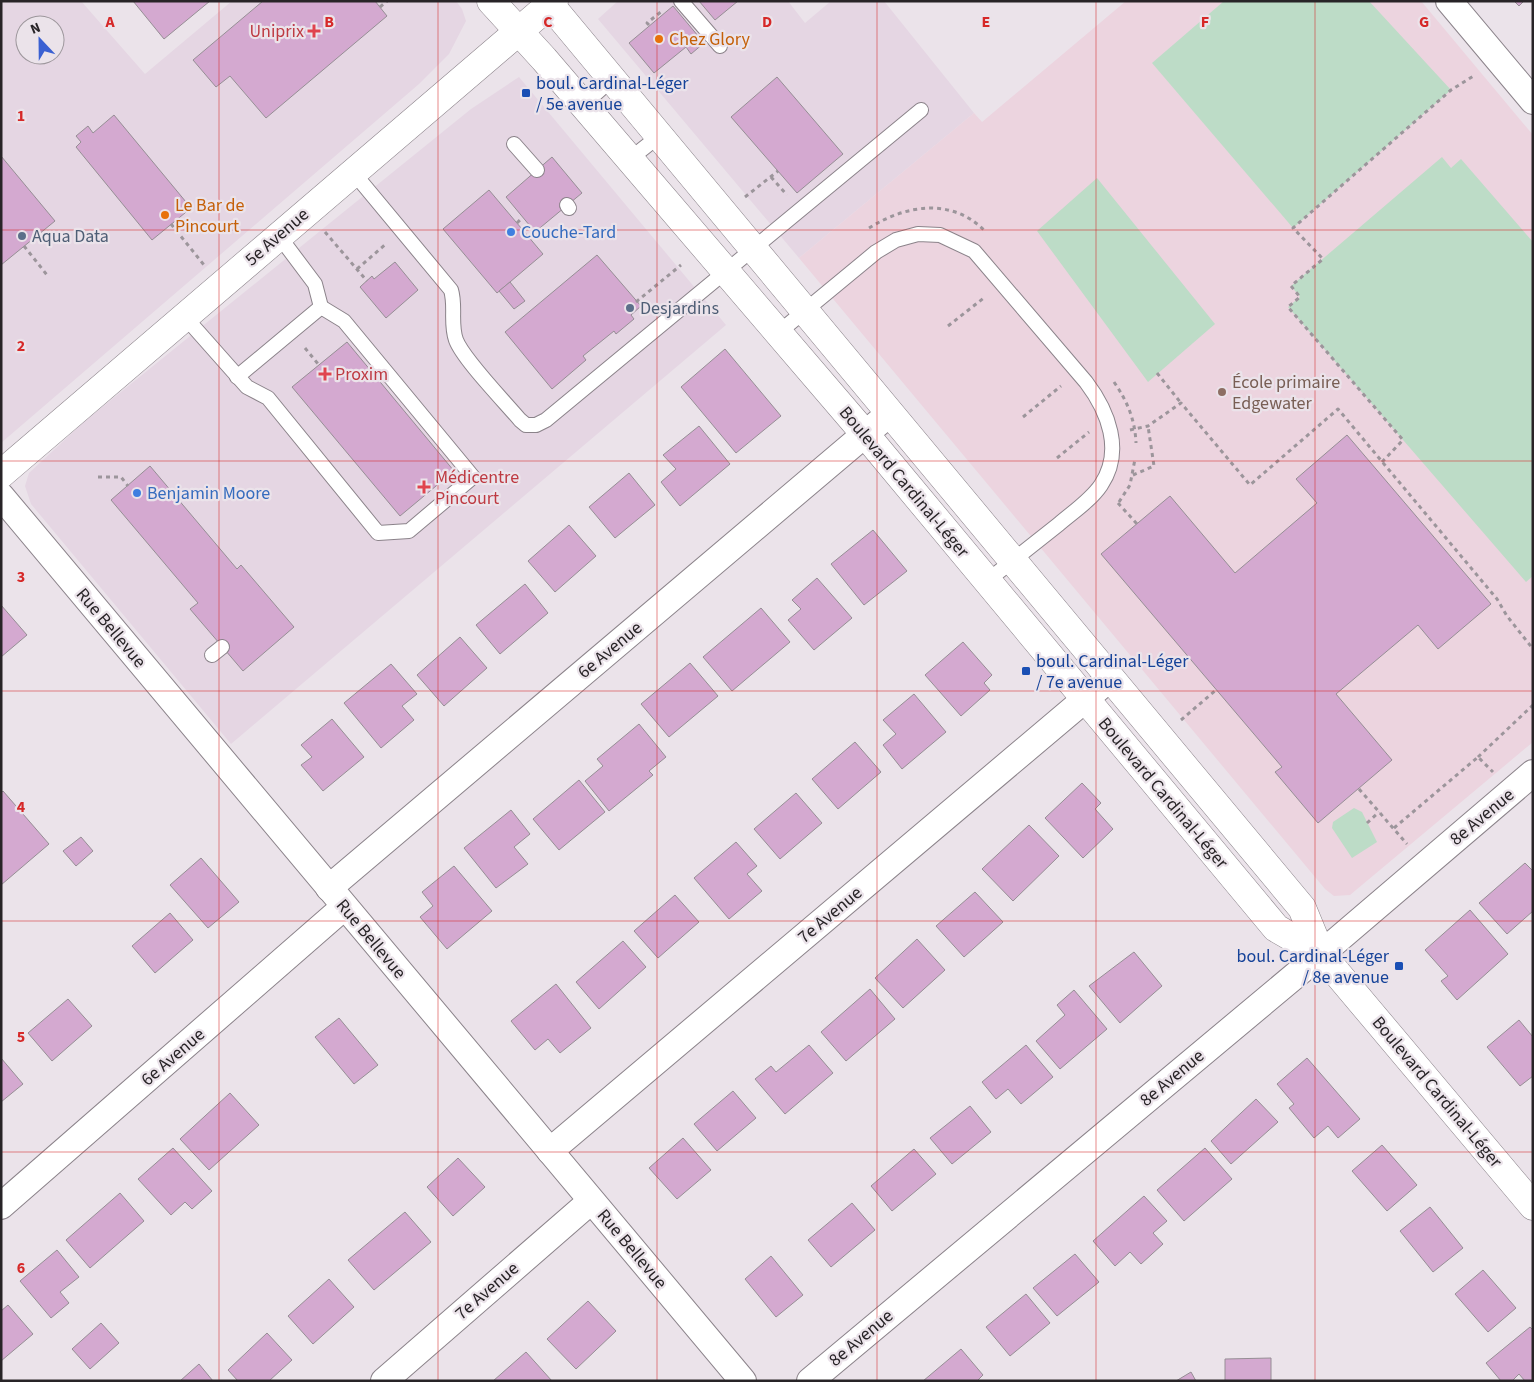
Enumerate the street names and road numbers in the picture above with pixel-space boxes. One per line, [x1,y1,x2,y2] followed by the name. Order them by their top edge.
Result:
[240,202,314,272] street label: 5e Avenue
[833,401,975,564] street label: Boulevard Cardinal-Léger
[70,583,152,673] street label: Rue Bellevue
[572,616,648,684] street label: 6e Avenue
[1092,712,1234,875] street label: Boulevard Cardinal-Léger
[1444,783,1520,851] street label: 8e Avenue
[792,881,868,949] street label: 7e Avenue
[330,894,412,984] street label: Rue Bellevue
[1366,1011,1508,1174] street label: Boulevard Cardinal-Léger
[136,1022,210,1092] street label: 6e Avenue
[1134,1044,1210,1112] street label: 8e Avenue
[591,1204,673,1294] street label: Rue Bellevue
[450,1256,524,1326] street label: 7e Avenue
[823,1304,899,1372] street label: 8e Avenue

